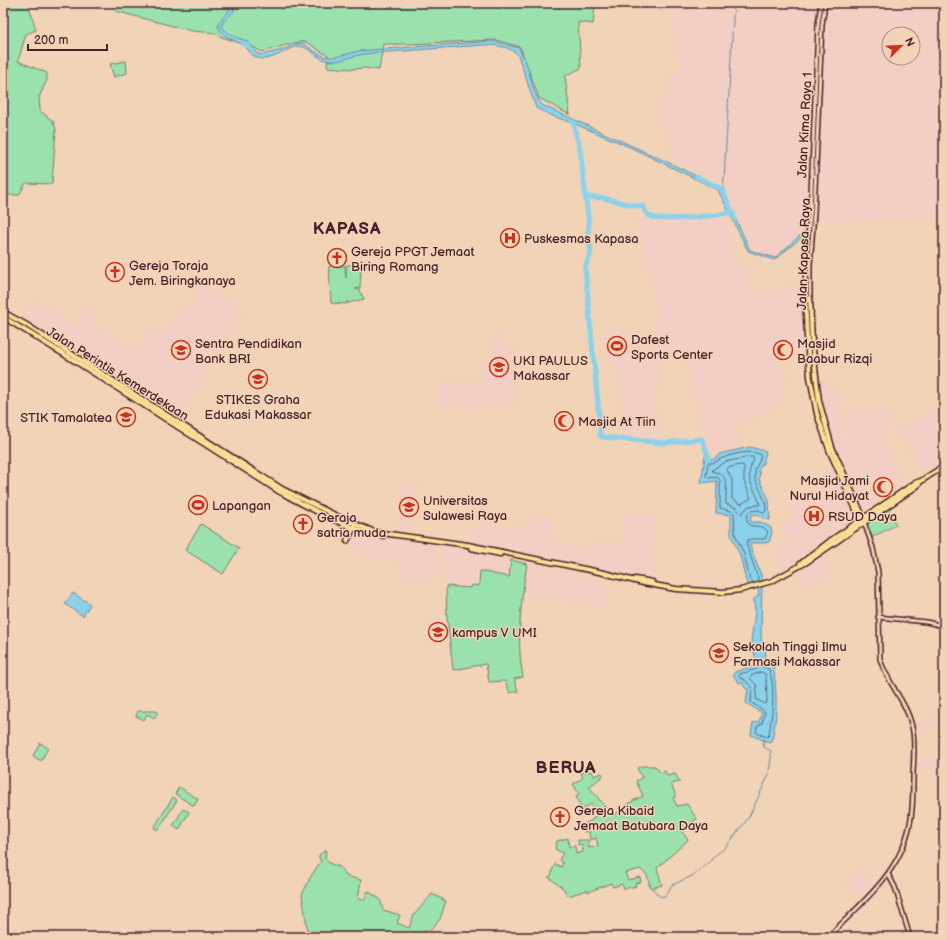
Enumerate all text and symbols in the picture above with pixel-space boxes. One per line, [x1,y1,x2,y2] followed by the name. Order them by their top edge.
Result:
[28,26,107,52] scale bar
[881,26,921,66] north arrow
[34,33,68,48] text: 200 m
[902,36,917,49] text: N
[794,72,816,178] street label: Jalan Kima Raya 1
[794,198,814,310] street label: Jalan Kapasa Raya
[313,219,381,239] district label: KAPASA
[499,227,521,249] hospital icon: Puskesmas Kapasa
[524,231,639,247] place label: Puskesmas Kapasa
[351,244,474,275] place label: Gereja PPGT Jemaat Biring Romang
[326,247,348,269] church icon: Gereja PPGT Jemaat Biring Romang
[129,258,236,289] place label: Gereja Toraja Jem. Biringkanaya
[104,261,126,283] church icon: Gereja Toraja Jem. Biringkanaya
[43,323,191,424] street label: Jalan Perintis Kemerdekaan
[631,332,713,363] place label: Dafest Sports Center
[606,335,628,357] sports icon: Dafest Sports Center
[195,336,302,367] place label: Sentra Pendidikan Bank BRI
[797,336,872,367] place label: Masjid Baabur Rizqi
[170,339,192,361] school or university icon: Sentra Pendidikan Bank BRI
[772,339,794,361] mosque icon: Masjid Baabur Rizqi
[513,353,588,384] place label: UKI PAULUS Makassar
[488,356,510,378] school or university icon: UKI PAULUS Makassar
[247,368,269,390] school or university icon: STIKES Graha Edukasi Makassar
[205,392,312,423] place label: STIKES Graha Edukasi Makassar
[115,406,137,428] school or university icon: STIK Tamalatea
[20,410,112,426] place label: STIK Tamalatea
[553,410,575,432] mosque icon: Masjid At Tiin
[578,414,656,430] place label: Masjid At Tiin
[789,473,869,504] place label: Masjid Jami Nurul Hidayat
[872,476,894,498] mosque icon: Masjid Jami Nurul Hidayat
[423,493,507,524] place label: Universitas Sulawesi Raya
[187,494,209,516] sports icon: Lapangan
[398,496,420,518] school or university icon: Universitas Sulawesi Raya
[212,498,271,514] place label: Lapangan
[803,505,825,527] hospital icon: RSUD Daya
[828,509,897,525] place label: RSUD Daya
[317,510,386,541] place label: Geraja satria muda
[292,513,314,535] church icon: Geraja satria muda
[427,621,449,643] school or university icon: kampus V UMI
[452,625,537,641] place label: kampus V UMI
[733,639,847,670] place label: Sekolah Tinggi Ilmu Farmasi Makassar
[708,642,730,664] school or university icon: Sekolah Tinggi Ilmu Farmasi Makassar
[536,758,596,778] district label: BERUA
[574,803,708,834] place label: Gereja Kibaid Jemaat Batubara Daya
[549,806,571,828] church icon: Gereja Kibaid Jemaat Batubara Daya

